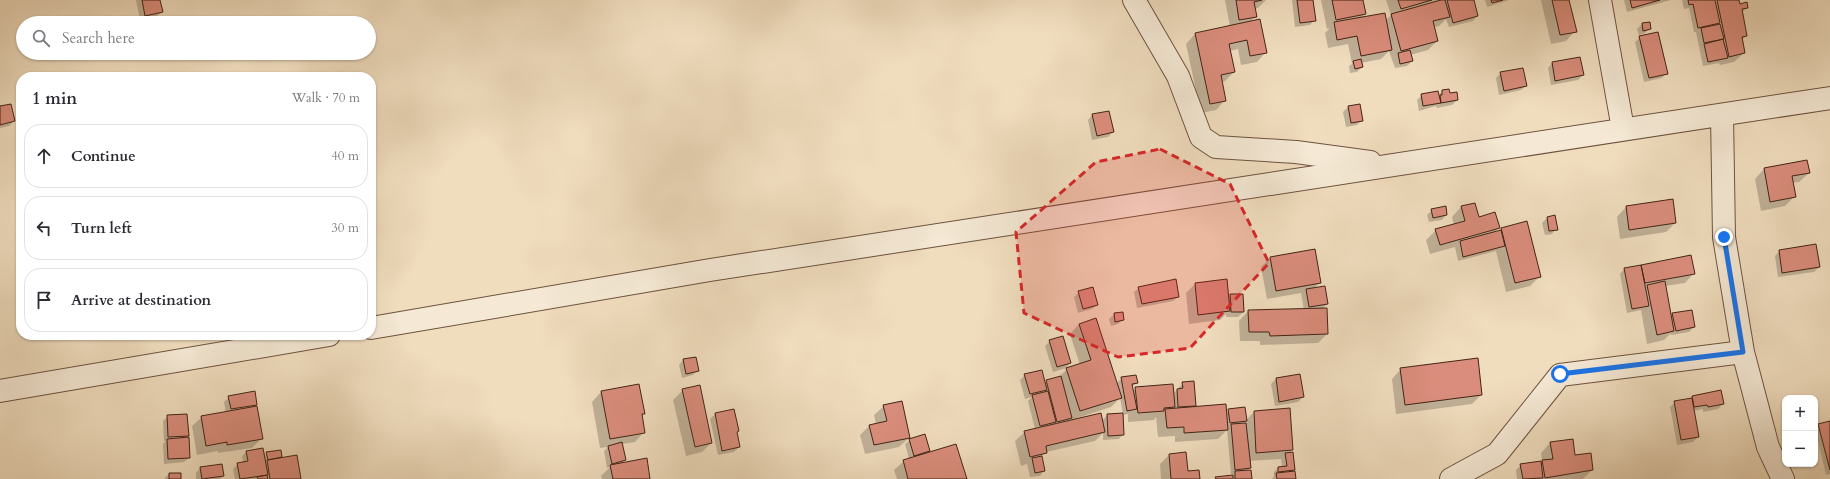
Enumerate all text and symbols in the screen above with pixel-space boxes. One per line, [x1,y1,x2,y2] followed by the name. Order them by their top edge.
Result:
[16,16,376,60] search box
[30,27,52,49] icon: search
[62,28,135,48] text: Search here
[32,87,77,110] text: 1 min
[292,89,360,107] text: Walk · 70 m
[33,145,55,167] icon: ahead
[71,146,136,166] text: Continue
[331,147,359,165] text: 40 m
[33,217,55,239] icon: left
[71,218,132,238] text: Turn left
[331,219,359,237] text: 30 m
[1715,228,1733,246] route end
[33,289,55,311] icon: arrive
[71,290,211,310] text: Arrive at destination
[1551,365,1569,383] route start
[1782,395,1818,467] map controls
[1782,395,1818,431] button: +
[1782,431,1818,467] button: −

